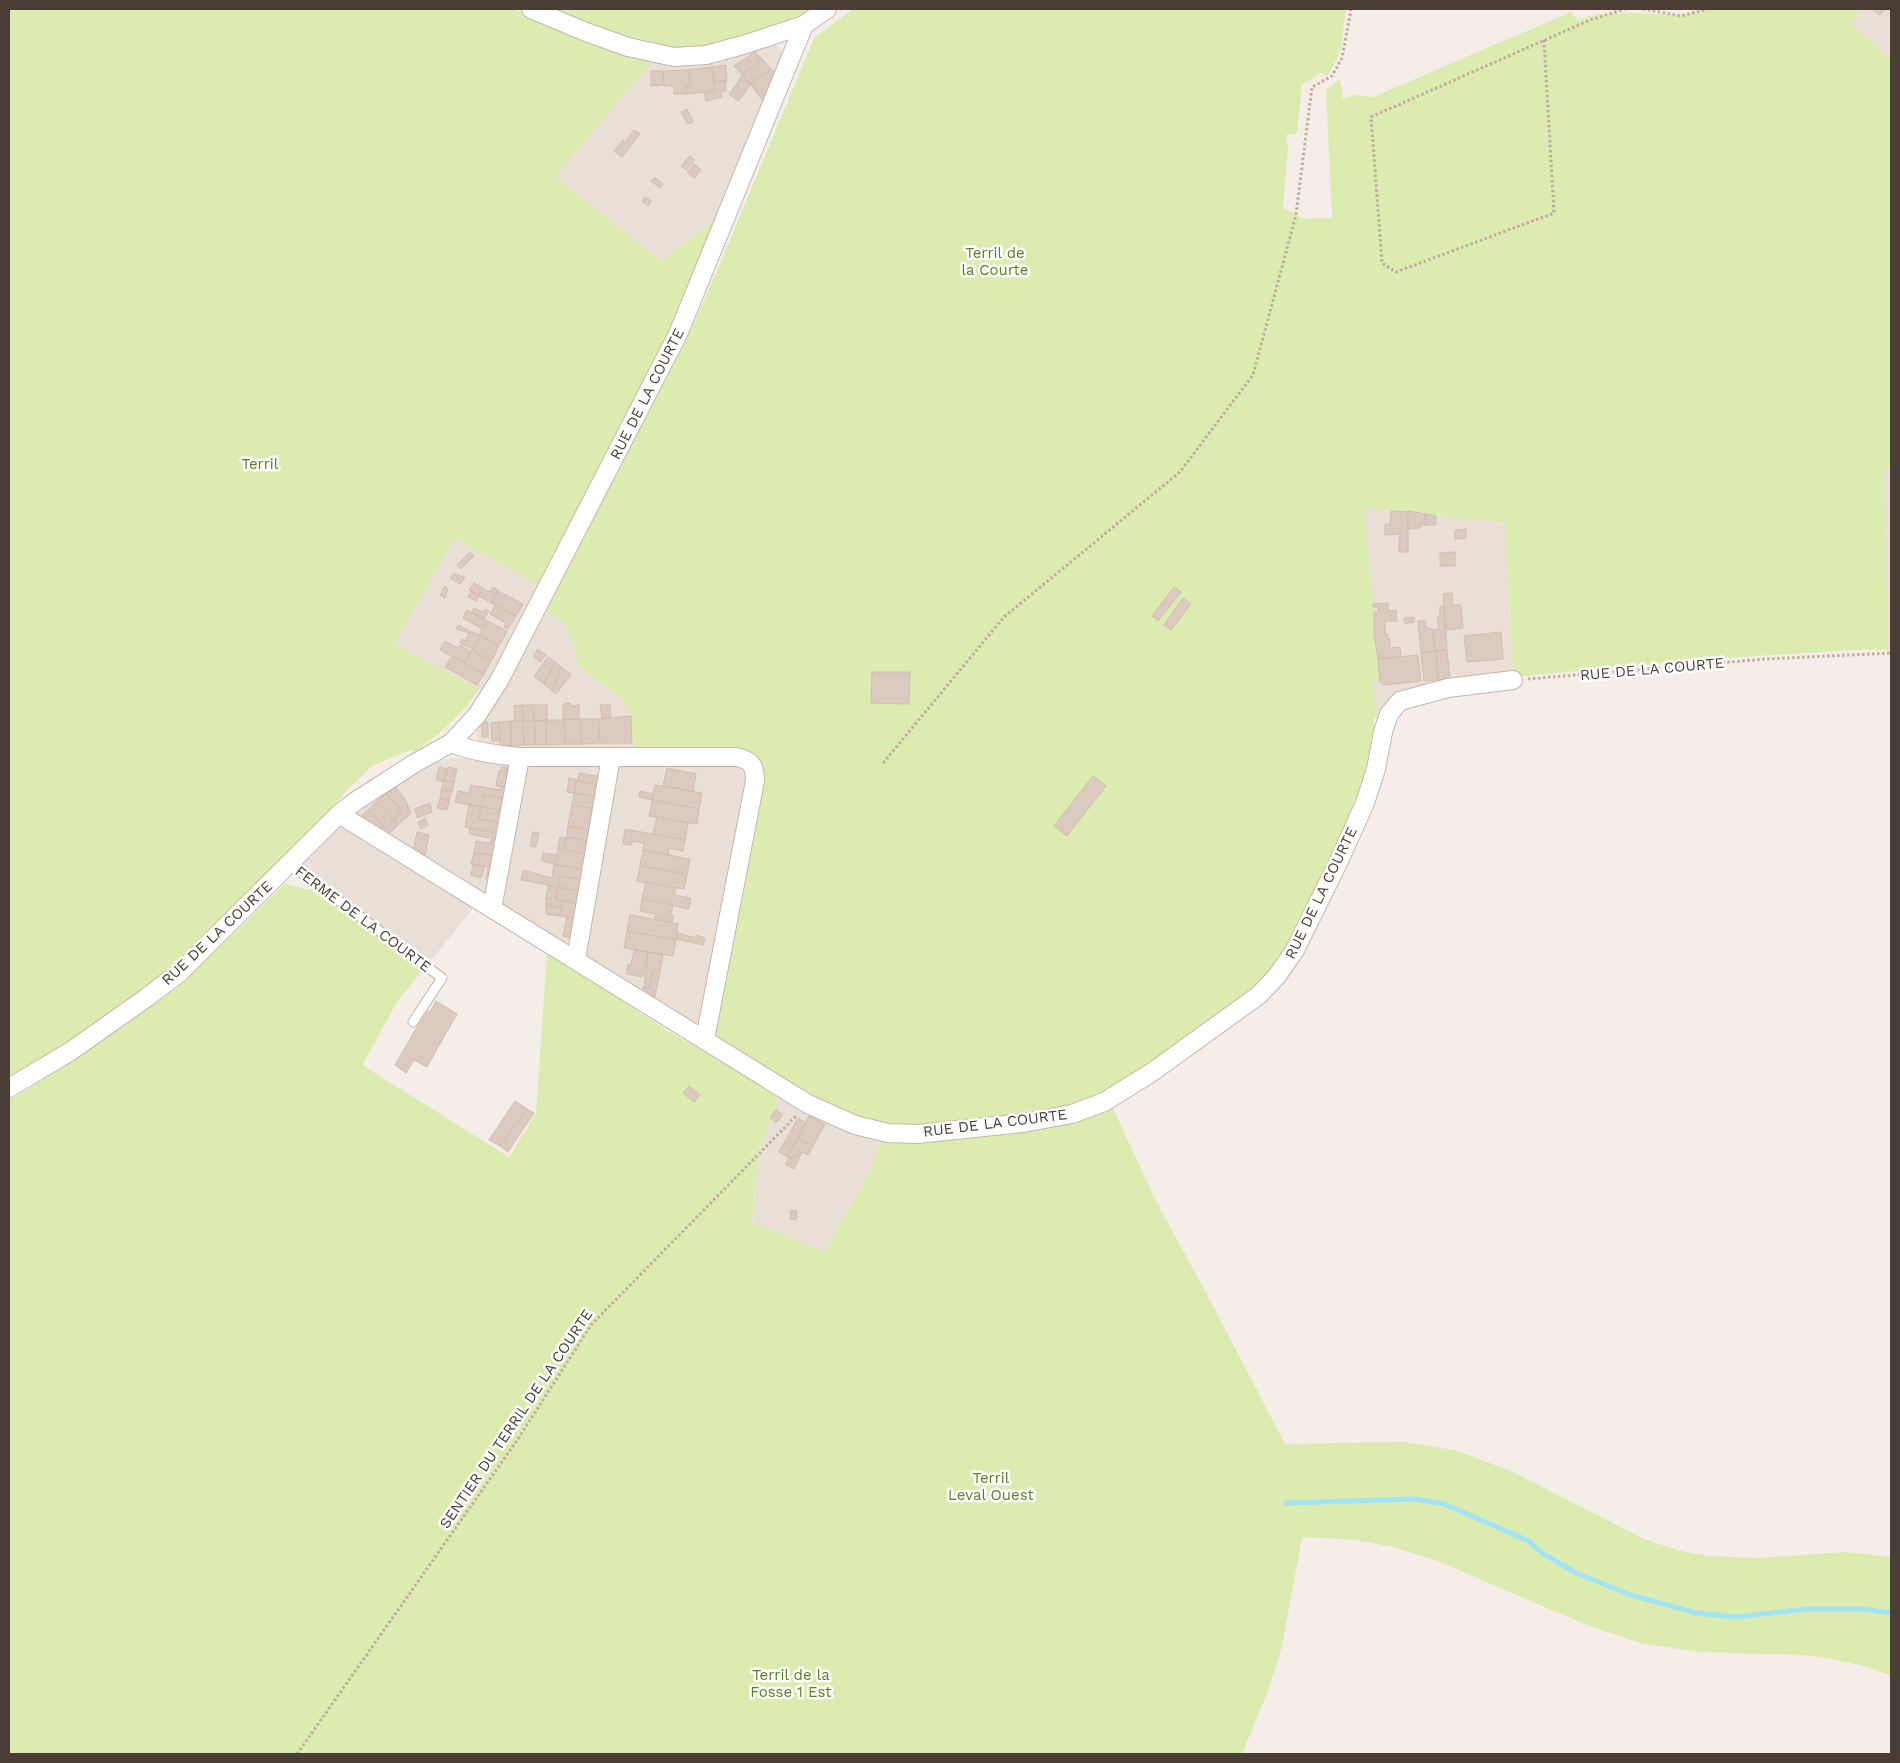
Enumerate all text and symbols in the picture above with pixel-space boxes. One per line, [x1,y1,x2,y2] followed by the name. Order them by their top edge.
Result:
[961,244,1029,279] park label: Terril de la Courte
[606,325,688,463] street label: RUE DE LA COURTE
[242,455,279,473] park label: Terril
[1579,654,1725,684] street label: RUE DE LA COURTE
[1281,824,1361,962] street label: RUE DE LA COURTE
[291,862,435,976] street label: FERME DE LA COURTE
[158,877,276,989] street label: RUE DE LA COURTE
[922,1105,1068,1141] street label: RUE DE LA COURTE
[436,1306,596,1532] street label: SENTIER DU TERRIL DE LA COURTE
[948,1469,1035,1504] park label: Terril Leval Ouest
[750,1666,832,1701] park label: Terril de la Fosse 1 Est

